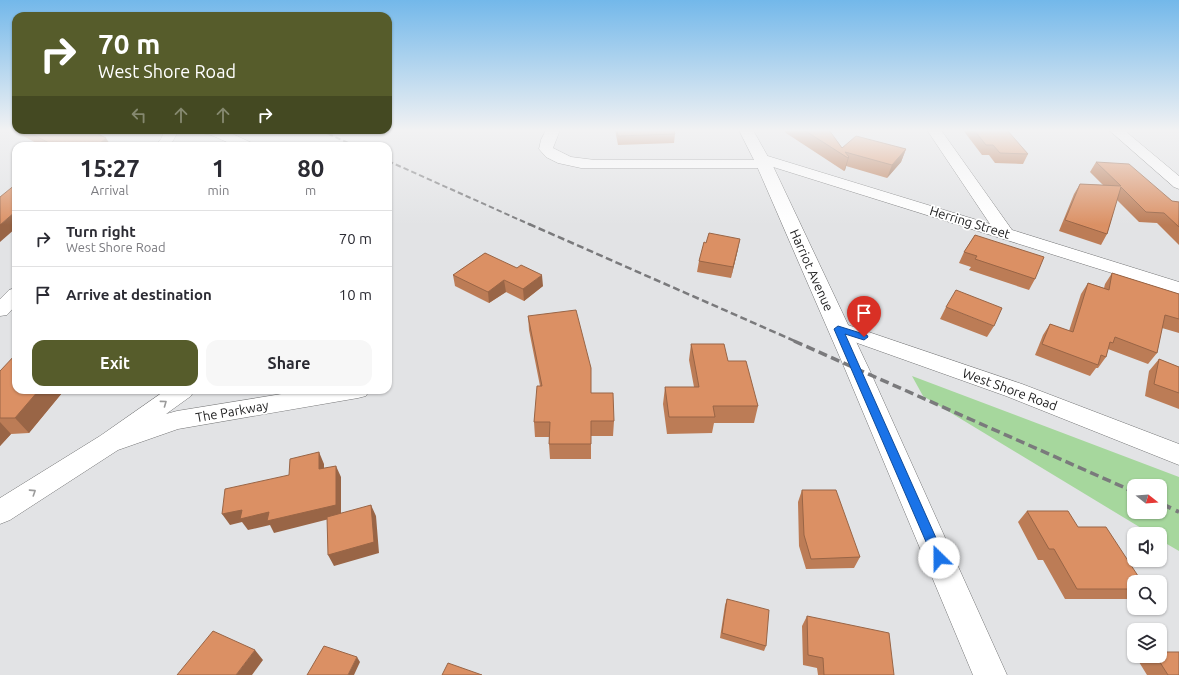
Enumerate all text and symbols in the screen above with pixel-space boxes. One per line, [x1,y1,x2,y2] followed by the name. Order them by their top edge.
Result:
[32,28,84,80] icon: right
[98,28,160,59] text: 70 m
[98,61,236,81] text: West Shore Road
[128,104,150,126] icon: left
[170,104,192,126] icon: ahead
[212,104,234,126] icon: ahead
[254,104,276,126] icon: right
[80,155,140,182] text: 15:27
[212,155,225,182] text: 1
[297,155,324,182] text: 80
[91,183,129,197] text: Arrival
[208,183,229,197] text: min
[305,183,316,197] text: m
[928,203,1012,241] street label: Herring Street
[66,223,136,240] text: Turn right
[788,227,836,313] street label: Harriot Avenue
[32,228,54,250] icon: right
[339,230,372,247] text: 70 m
[66,240,166,254] text: West Shore Road
[32,284,54,306] icon: arrive
[66,286,212,303] text: Arrive at destination
[339,286,372,303] text: 10 m
[847,296,881,337] pin
[853,302,875,324] icon: arrive
[32,340,198,386] button: Exit
[206,340,372,386] button: Share
[961,365,1059,413] street label: West Shore Road
[195,398,269,424] street label: The Parkway
[160,400,167,408] one-way arrow
[1127,479,1167,519] north arrow
[1127,479,1167,663] map controls
[29,489,36,497] one-way arrow
[1127,527,1167,567] button: sound
[918,537,960,579] position arrow
[1127,575,1167,615] button: search
[1127,623,1167,663] button: layers

